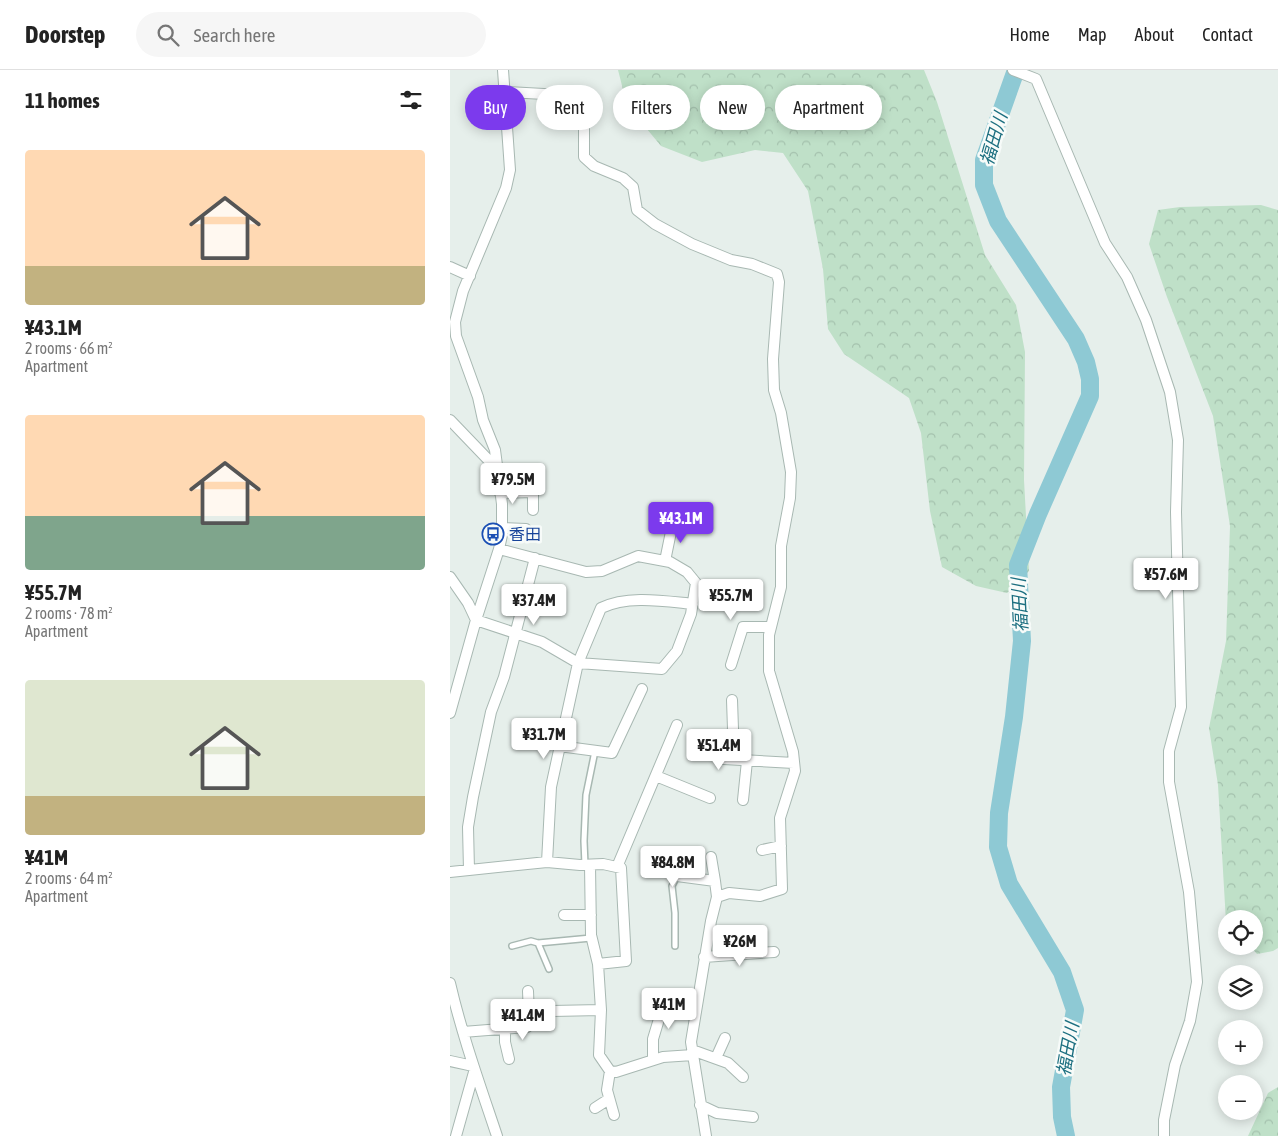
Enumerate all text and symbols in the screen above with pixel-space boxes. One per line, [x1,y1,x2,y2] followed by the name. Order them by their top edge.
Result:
[136,12,486,57] search box
[25,21,106,48] text: Doorstep
[154,21,182,49] icon: search
[194,24,275,46] text: Search here
[1010,24,1050,45] text: Home
[1078,24,1107,45] text: Map
[1135,24,1174,45] text: About
[1202,24,1253,45] text: Contact
[465,85,526,130] chip: Buy
[536,85,603,130] chip: Rent
[613,85,690,130] chip: Filters
[700,85,765,130] chip: New
[775,85,882,130] chip: Apartment
[397,86,425,114] icon: filters
[25,88,100,112] text: 11 homes
[976,108,1012,168] water label: 福田川
[180,183,270,273] icon: home
[25,315,82,339] text: ¥43.1M
[25,339,113,357] text: 2 rooms · 66 m²
[25,357,88,375] text: Apartment
[180,448,270,538] icon: home
[472,462,554,505] pin: ¥79.5M
[491,470,535,488] text: ¥79.5M
[640,502,722,544] pin: ¥43.1M
[659,509,703,527] text: ¥43.1M
[481,522,505,546] bus stop icon: 香田
[509,525,541,543] place label: 香田
[1125,558,1207,600] pin: ¥57.6M
[1144,565,1188,583] text: ¥57.6M
[1007,576,1031,633] water label: 福田川
[690,578,772,621] pin: ¥55.7M
[25,580,82,604] text: ¥55.7M
[493,584,575,626] pin: ¥37.4M
[709,586,753,604] text: ¥55.7M
[512,591,556,609] text: ¥37.4M
[25,604,113,622] text: 2 rooms · 78 m²
[25,622,88,640] text: Apartment
[180,713,270,803] icon: home
[503,718,585,760] pin: ¥31.7M
[522,725,566,743] text: ¥31.7M
[678,728,760,771] pin: ¥51.4M
[697,736,741,754] text: ¥51.4M
[25,845,68,869] text: ¥41M
[632,846,714,888] pin: ¥84.8M
[651,853,695,871] text: ¥84.8M
[25,869,113,887] text: 2 rooms · 64 m²
[25,887,88,905] text: Apartment
[1218,910,1263,1120] map controls
[1218,910,1263,955] button: locate
[710,924,770,967] pin: ¥26M
[724,932,756,950] text: ¥26M
[1218,965,1263,1010] button: layers
[639,988,699,1030] pin: ¥41M
[653,995,685,1013] text: ¥41M
[482,998,564,1041] pin: ¥41.4M
[501,1006,545,1024] text: ¥41.4M
[1052,1019,1083,1077] water label: 福田川
[1218,1020,1263,1065] button: +
[1218,1075,1263,1120] button: −

